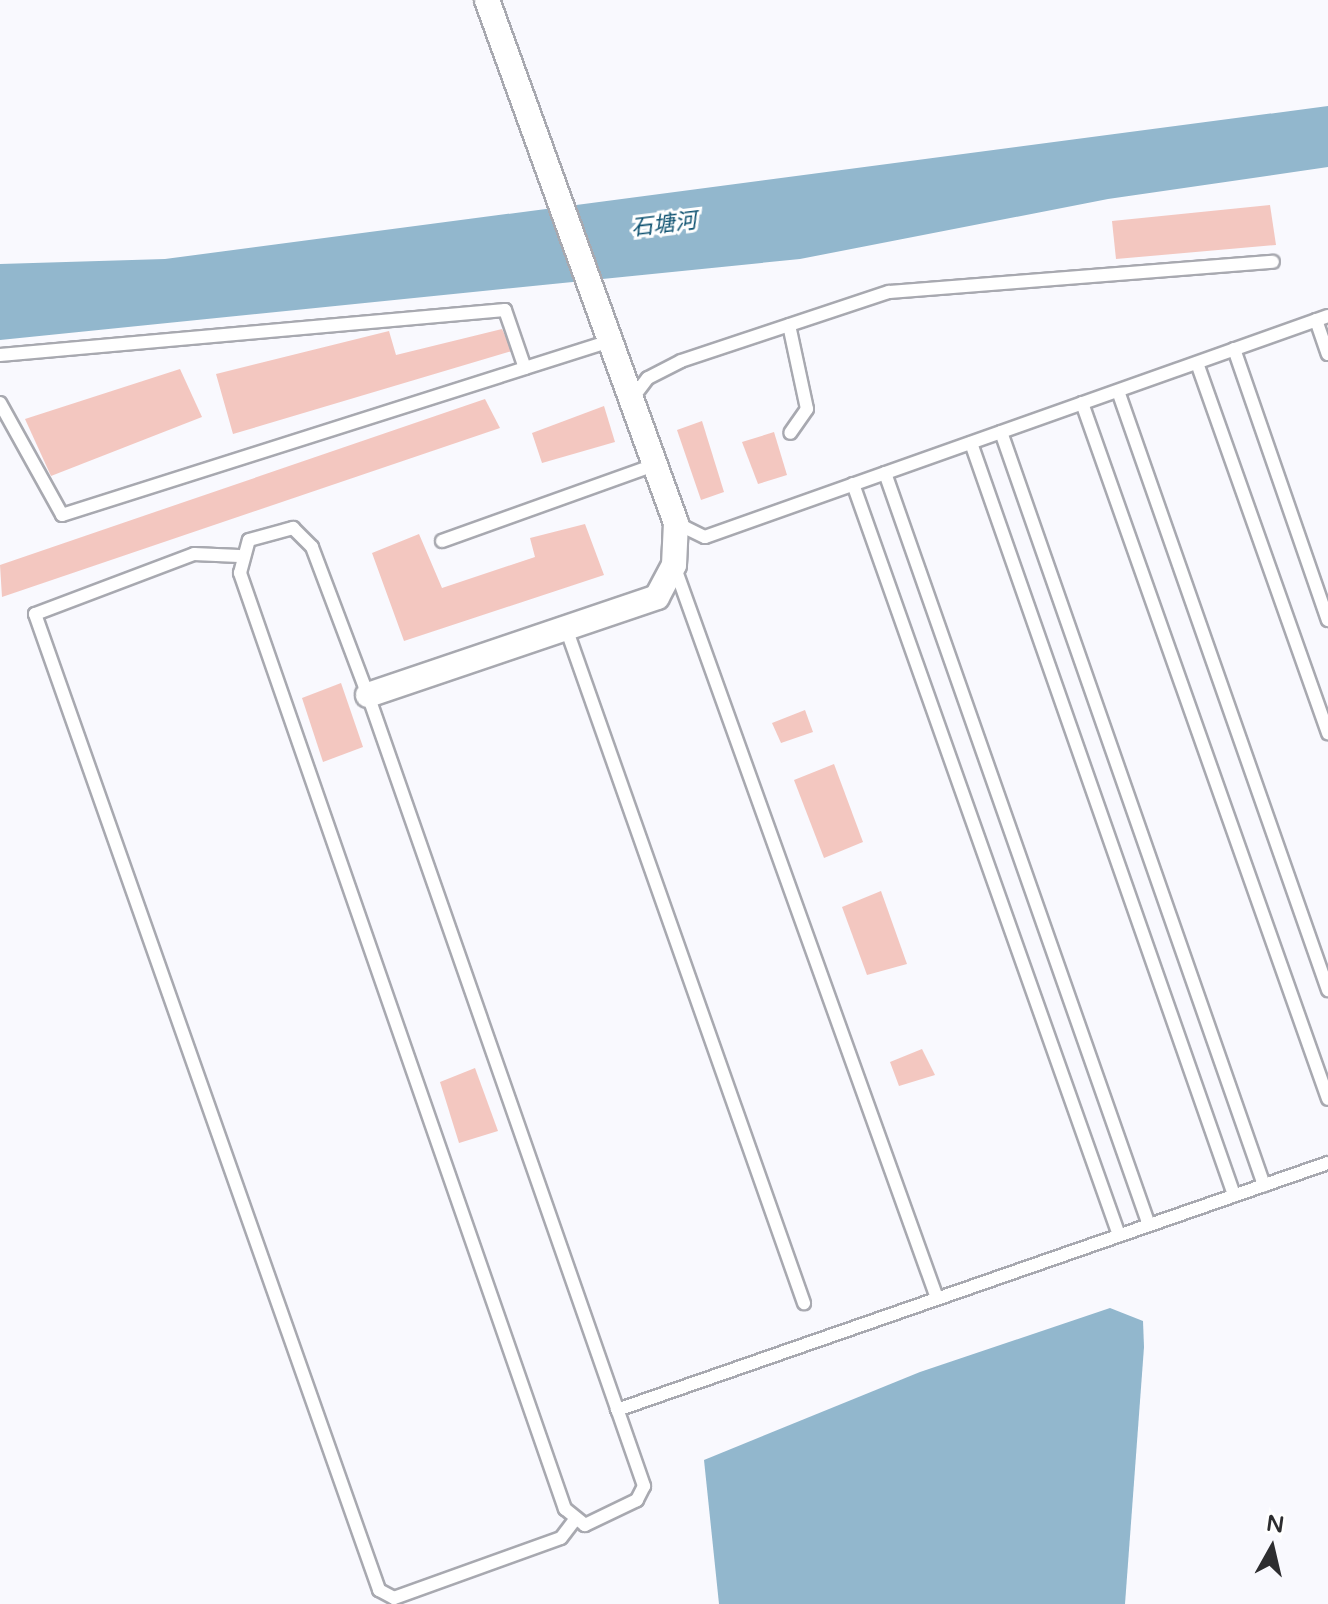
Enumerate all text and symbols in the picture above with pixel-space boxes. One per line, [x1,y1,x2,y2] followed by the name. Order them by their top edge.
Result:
[630,208,698,242] water label: 石塘河
[1232,1508,1312,1588] north arrow
[1265,1510,1286,1538] text: N

